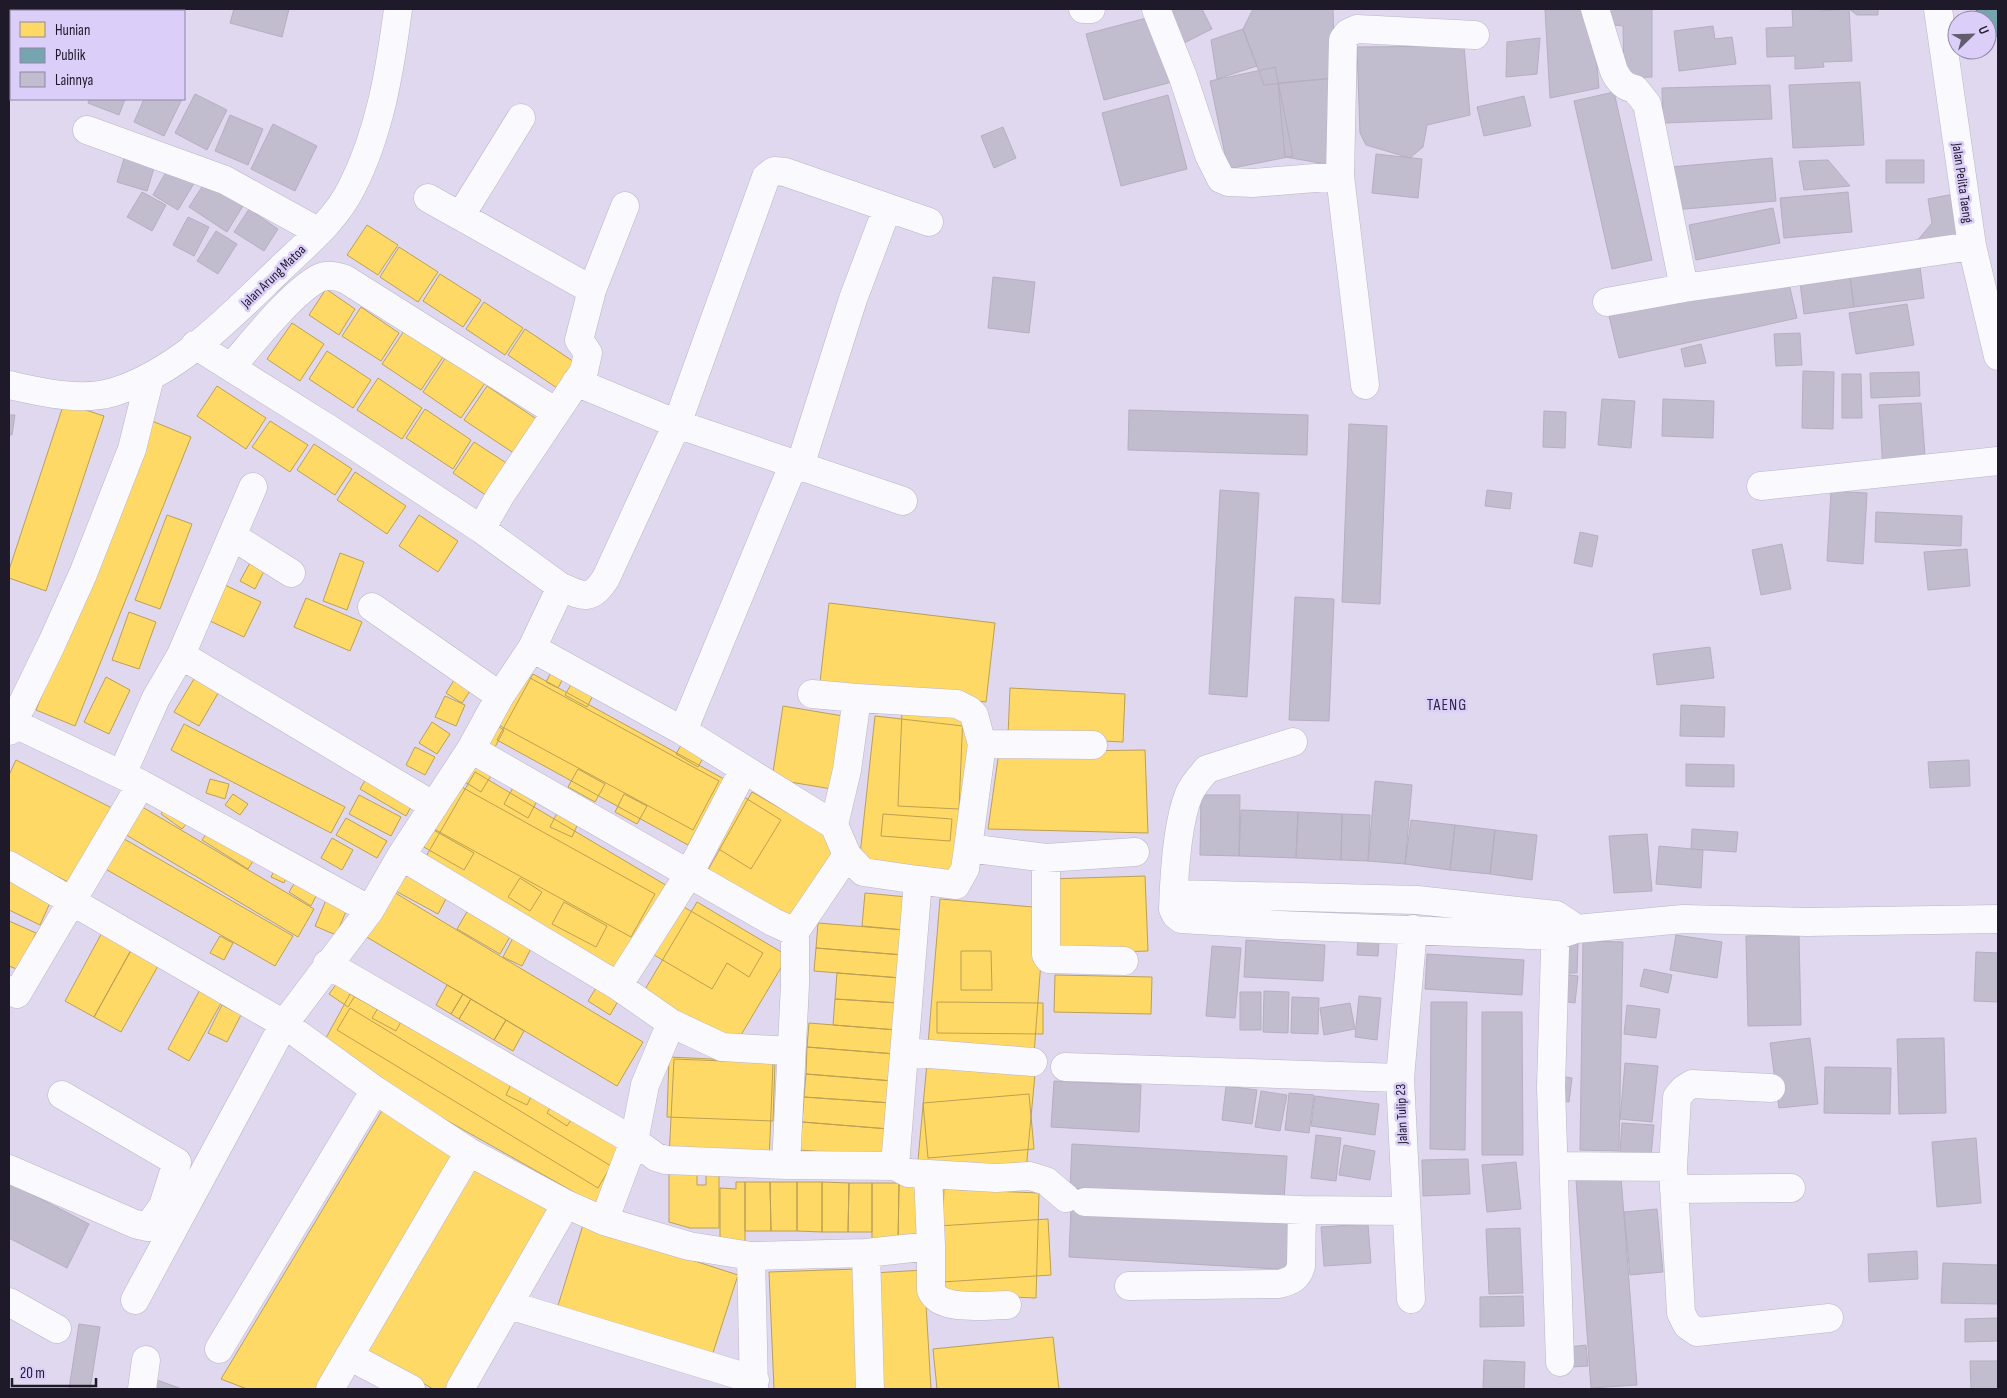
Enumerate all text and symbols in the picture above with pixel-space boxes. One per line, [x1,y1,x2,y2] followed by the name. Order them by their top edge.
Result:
[10,10,185,100] legend
[1947,10,1997,60] north arrow
[55,21,90,40] text: Hunian
[1974,23,1993,37] text: U
[55,46,86,65] text: Publik
[55,71,93,90] text: Lainnya
[1948,141,1977,225] street label: Jalan Pelita Taeng
[237,241,309,312] street label: Jalan Arung Matoa
[1427,696,1467,715] district label: TAENG
[1392,1083,1411,1145] street label: Jalan Tulip 23
[12,1356,96,1388] scale bar
[20,1364,45,1383] text: 20 m

